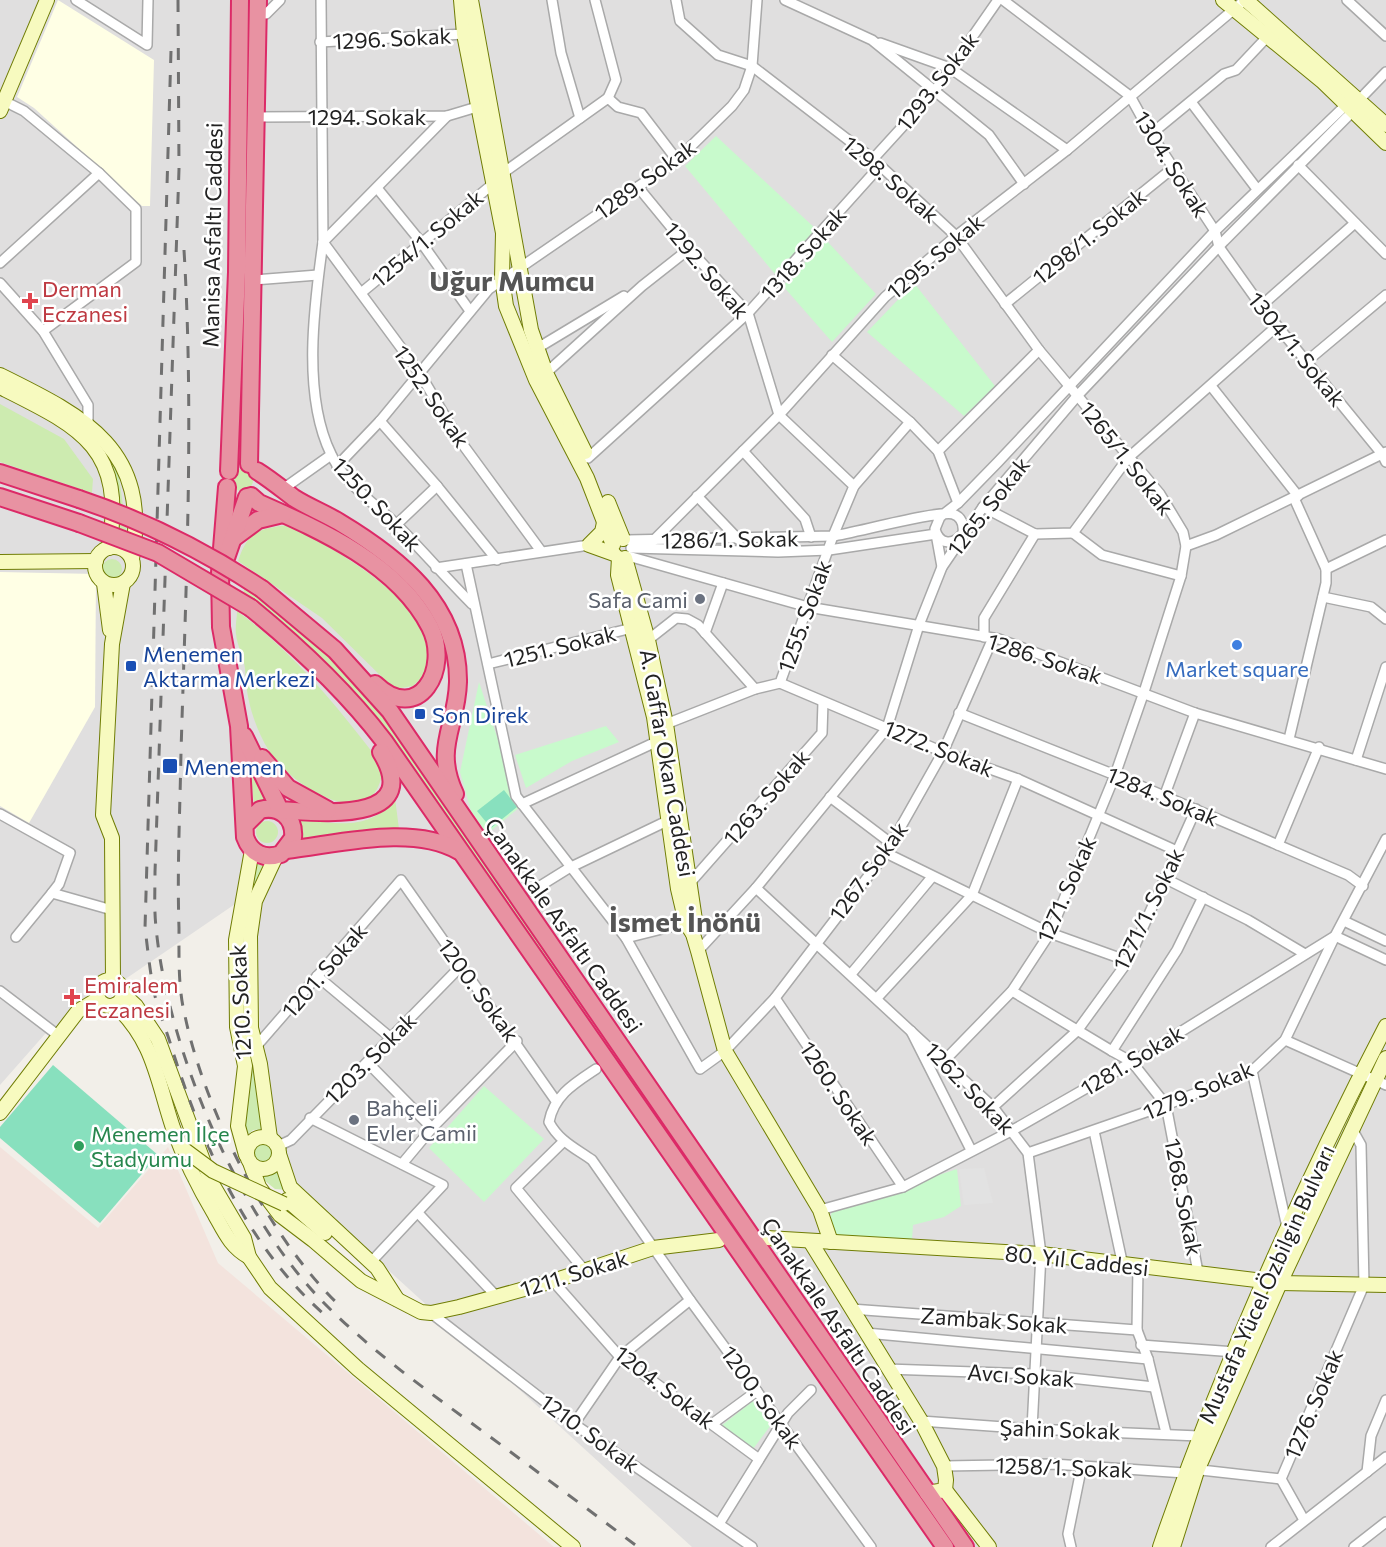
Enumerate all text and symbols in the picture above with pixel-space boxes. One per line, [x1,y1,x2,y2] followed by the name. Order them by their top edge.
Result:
[332,21,452,55] street label: 1296. Sokak
[890,26,984,136] street label: 1293. Sokak
[308,103,426,130] street label: 1294. Sokak
[1129,106,1215,222] street label: 1304. Sokak
[197,122,227,348] street label: Manisa Asfaltı Caddesi
[837,130,945,228] street label: 1298. Sokak
[589,133,701,225] street label: 1289. Sokak
[1027,182,1151,290] street label: 1298/1. Sokak
[366,183,488,293] street label: 1254/1. Sokak
[754,201,852,305] street label: 1318. Sokak
[881,208,989,304] street label: 1295. Sokak
[659,216,755,324] street label: 1292. Sokak
[429,263,595,297] district label: Uğur Mumcu
[42,275,128,327] place label: Derman Eczanesi
[1243,286,1351,412] street label: 1304/1. Sokak
[23,294,37,308] marker: Derman Eczanesi
[388,340,476,452] street label: 1252. Sokak
[1074,396,1180,520] street label: 1265/1. Sokak
[327,451,428,557] street label: 1250. Sokak
[941,451,1035,561] street label: 1265. Sokak
[661,524,799,554] street label: 1286/1. Sokak
[771,556,837,676] street label: 1255. Sokak
[588,586,688,613] place label: Safa Cami
[693,592,707,606] marker: Safa Cami
[501,619,619,673] street label: 1251. Sokak
[984,627,1106,689] street label: 1286. Sokak
[1230,638,1244,652] marker: Market square
[143,640,315,692] place label: Menemen Aktarma Merkezi
[635,647,701,879] street label: A. Gaffar Okan Caddesi
[1165,655,1309,682] place label: Market square
[124,659,138,673] marker: Menemen Aktarma Merkezi
[432,701,529,728] place label: Son Direk
[413,707,427,721] marker: Son Direk
[880,714,998,782] street label: 1272. Sokak
[717,744,815,850] street label: 1263. Sokak
[184,753,284,780] place label: Menemen
[161,757,179,775] marker: Menemen
[1103,760,1223,832] street label: 1284. Sokak
[479,812,649,1038] street label: Çanakkale Asfaltı Caddesi
[823,816,913,926] street label: 1267. Sokak
[1031,832,1101,946] street label: 1271. Sokak
[1107,843,1189,974] street label: 1271/1. Sokak
[609,904,761,938] district label: İsmet İnönü
[276,917,372,1023] street label: 1201. Sokak
[433,933,525,1047] street label: 1200. Sokak
[223,943,257,1061] street label: 1210. Sokak
[84,971,178,1023] place label: Emiralem Eczanesi
[65,990,79,1004] marker: Emiralem Eczanesi
[318,1006,422,1110] street label: 1203. Sokak
[1076,1019,1188,1101] street label: 1281. Sokak
[794,1036,884,1150] street label: 1260. Sokak
[919,1036,1021,1140] street label: 1262. Sokak
[1139,1055,1257,1125] street label: 1279. Sokak
[366,1094,477,1146] place label: Bahçeli Evler Camii
[347,1113,361,1127] marker: Bahçeli Evler Camii
[91,1120,230,1172] place label: Menemen İlçe Stadyumu
[1159,1136,1209,1258] street label: 1268. Sokak
[72,1139,86,1153] marker: Menemen İlçe Stadyumu
[1192,1140,1340,1428] street label: Mustafa Yücel Özbilgin Bulvarı
[756,1212,922,1440] street label: Çanakkale Asfaltı Caddesi
[1004,1239,1150,1281] street label: 80. Yıl Caddesi
[517,1244,631,1302] street label: 1211. Sokak
[919,1301,1069,1339] street label: Zambak Sokak
[610,1339,721,1435] street label: 1204. Sokak
[716,1340,808,1454] street label: 1200. Sokak
[1278,1345,1348,1463] street label: 1276. Sokak
[966,1358,1076,1392] street label: Avcı Sokak
[535,1388,645,1478] street label: 1210. Sokak
[999,1413,1121,1445] street label: Şahin Sokak
[995,1451,1133,1483] street label: 1258/1. Sokak

